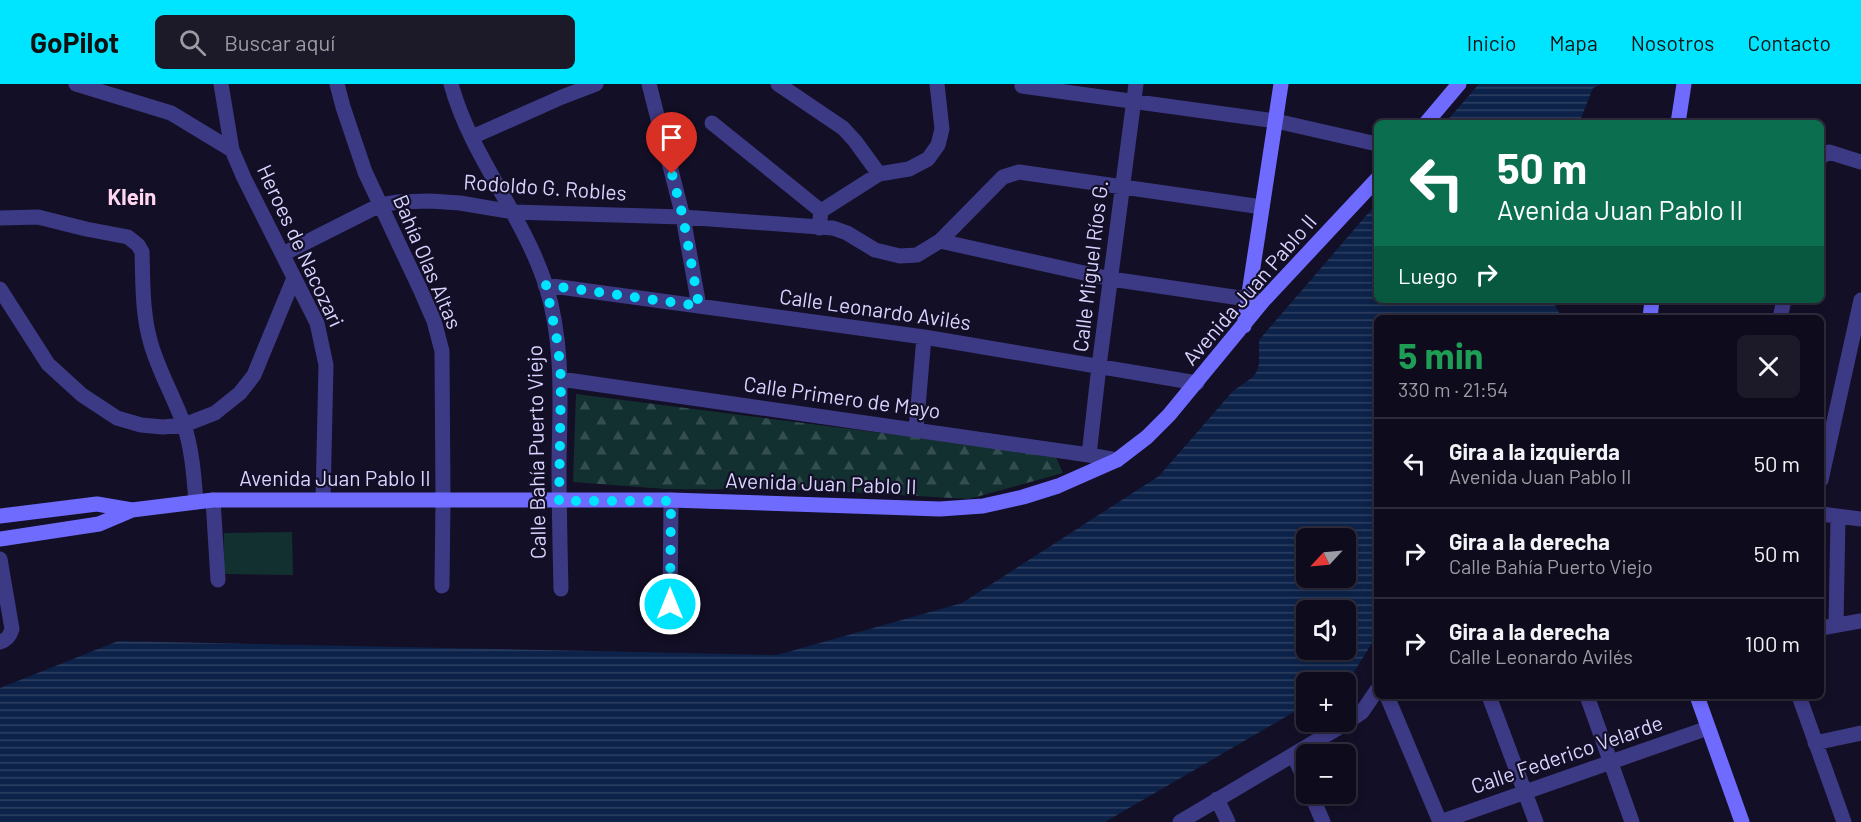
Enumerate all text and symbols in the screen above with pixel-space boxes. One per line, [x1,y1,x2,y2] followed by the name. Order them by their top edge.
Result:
[155,15,575,69] search box
[30,25,119,59] text: GoPilot
[176,26,209,59] icon: search
[224,29,335,55] text: Buscar aquí
[1467,30,1517,55] text: Inicio
[1550,30,1598,55] text: Mapa
[1631,30,1714,55] text: Nosotros
[1747,30,1831,55] text: Contacto
[646,112,697,174] pin
[655,121,688,154] icon: arrive
[1497,142,1587,192] text: 50 m
[1398,144,1476,222] icon: left
[253,160,350,331] street label: Heroes de Nacozari
[463,168,628,205] street label: Rodoldo G. Robles
[1067,178,1112,353] street label: Calle Miguel Ríos G.
[108,183,156,209] district label: Klein
[389,191,468,332] street label: Bahía Olas Altas
[1497,193,1743,225] text: Avenida Juan Pablo II
[1177,209,1321,370] street label: Avenida Juan Pablo II
[1470,258,1503,291] icon: right
[1398,262,1458,288] text: Luego
[778,283,973,334] street label: Calle Leonardo Avilés
[1398,333,1484,376] text: 5 min
[1737,335,1800,398] button: close
[521,345,550,559] street label: Calle Bahía Puerto Viejo
[742,370,942,423] street label: Calle Primero de Mayo
[1398,377,1508,401] text: 330 m · 21:54
[1449,438,1620,464] text: Gira a la izquierda
[1398,447,1431,480] icon: left
[1754,450,1800,476] text: 50 m
[1449,464,1631,488] text: Avenida Juan Pablo II
[239,465,431,490] street label: Avenida Juan Pablo II
[725,467,917,498] street label: Avenida Juan Pablo II
[1296,528,1356,588] north arrow
[1296,528,1356,804] map controls
[1449,528,1610,554] text: Gira a la derecha
[1398,537,1431,570] icon: right
[1754,540,1800,566] text: 50 m
[1449,554,1653,578] text: Calle Bahía Puerto Viejo
[638,572,702,636] position arrow
[1296,600,1356,660] button: sound
[1449,618,1610,644] text: Gira a la derecha
[1398,627,1431,660] icon: right
[1745,630,1800,656] text: 100 m
[1449,644,1633,668] text: Calle Leonardo Avilés
[1296,672,1356,732] button: +
[1467,709,1666,798] street label: Calle Federico Velarde
[1296,744,1356,804] button: −

